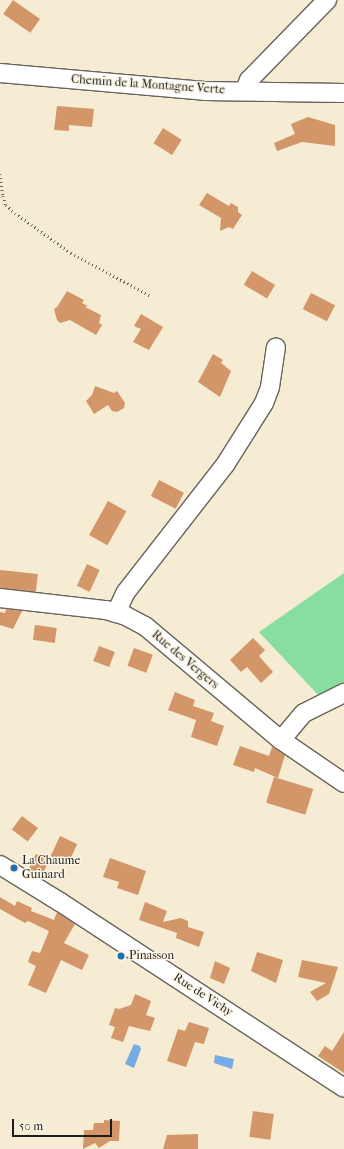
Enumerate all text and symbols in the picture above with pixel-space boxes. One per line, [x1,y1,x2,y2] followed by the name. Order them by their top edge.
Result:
[71,72,225,98] street label: Chemin de la Montagne Verte
[148,628,222,692] street label: Rue des Vergers
[22,854,80,882] place label: La Chaume Guinard
[9,863,19,873] marker: La Chaume Guinard
[129,949,174,963] place label: Pinasson
[116,951,126,961] marker: Pinasson
[171,970,235,1020] street label: Rue de Vichy
[14,1111,114,1137] scale bar
[19,1119,43,1133] text: 50 m

